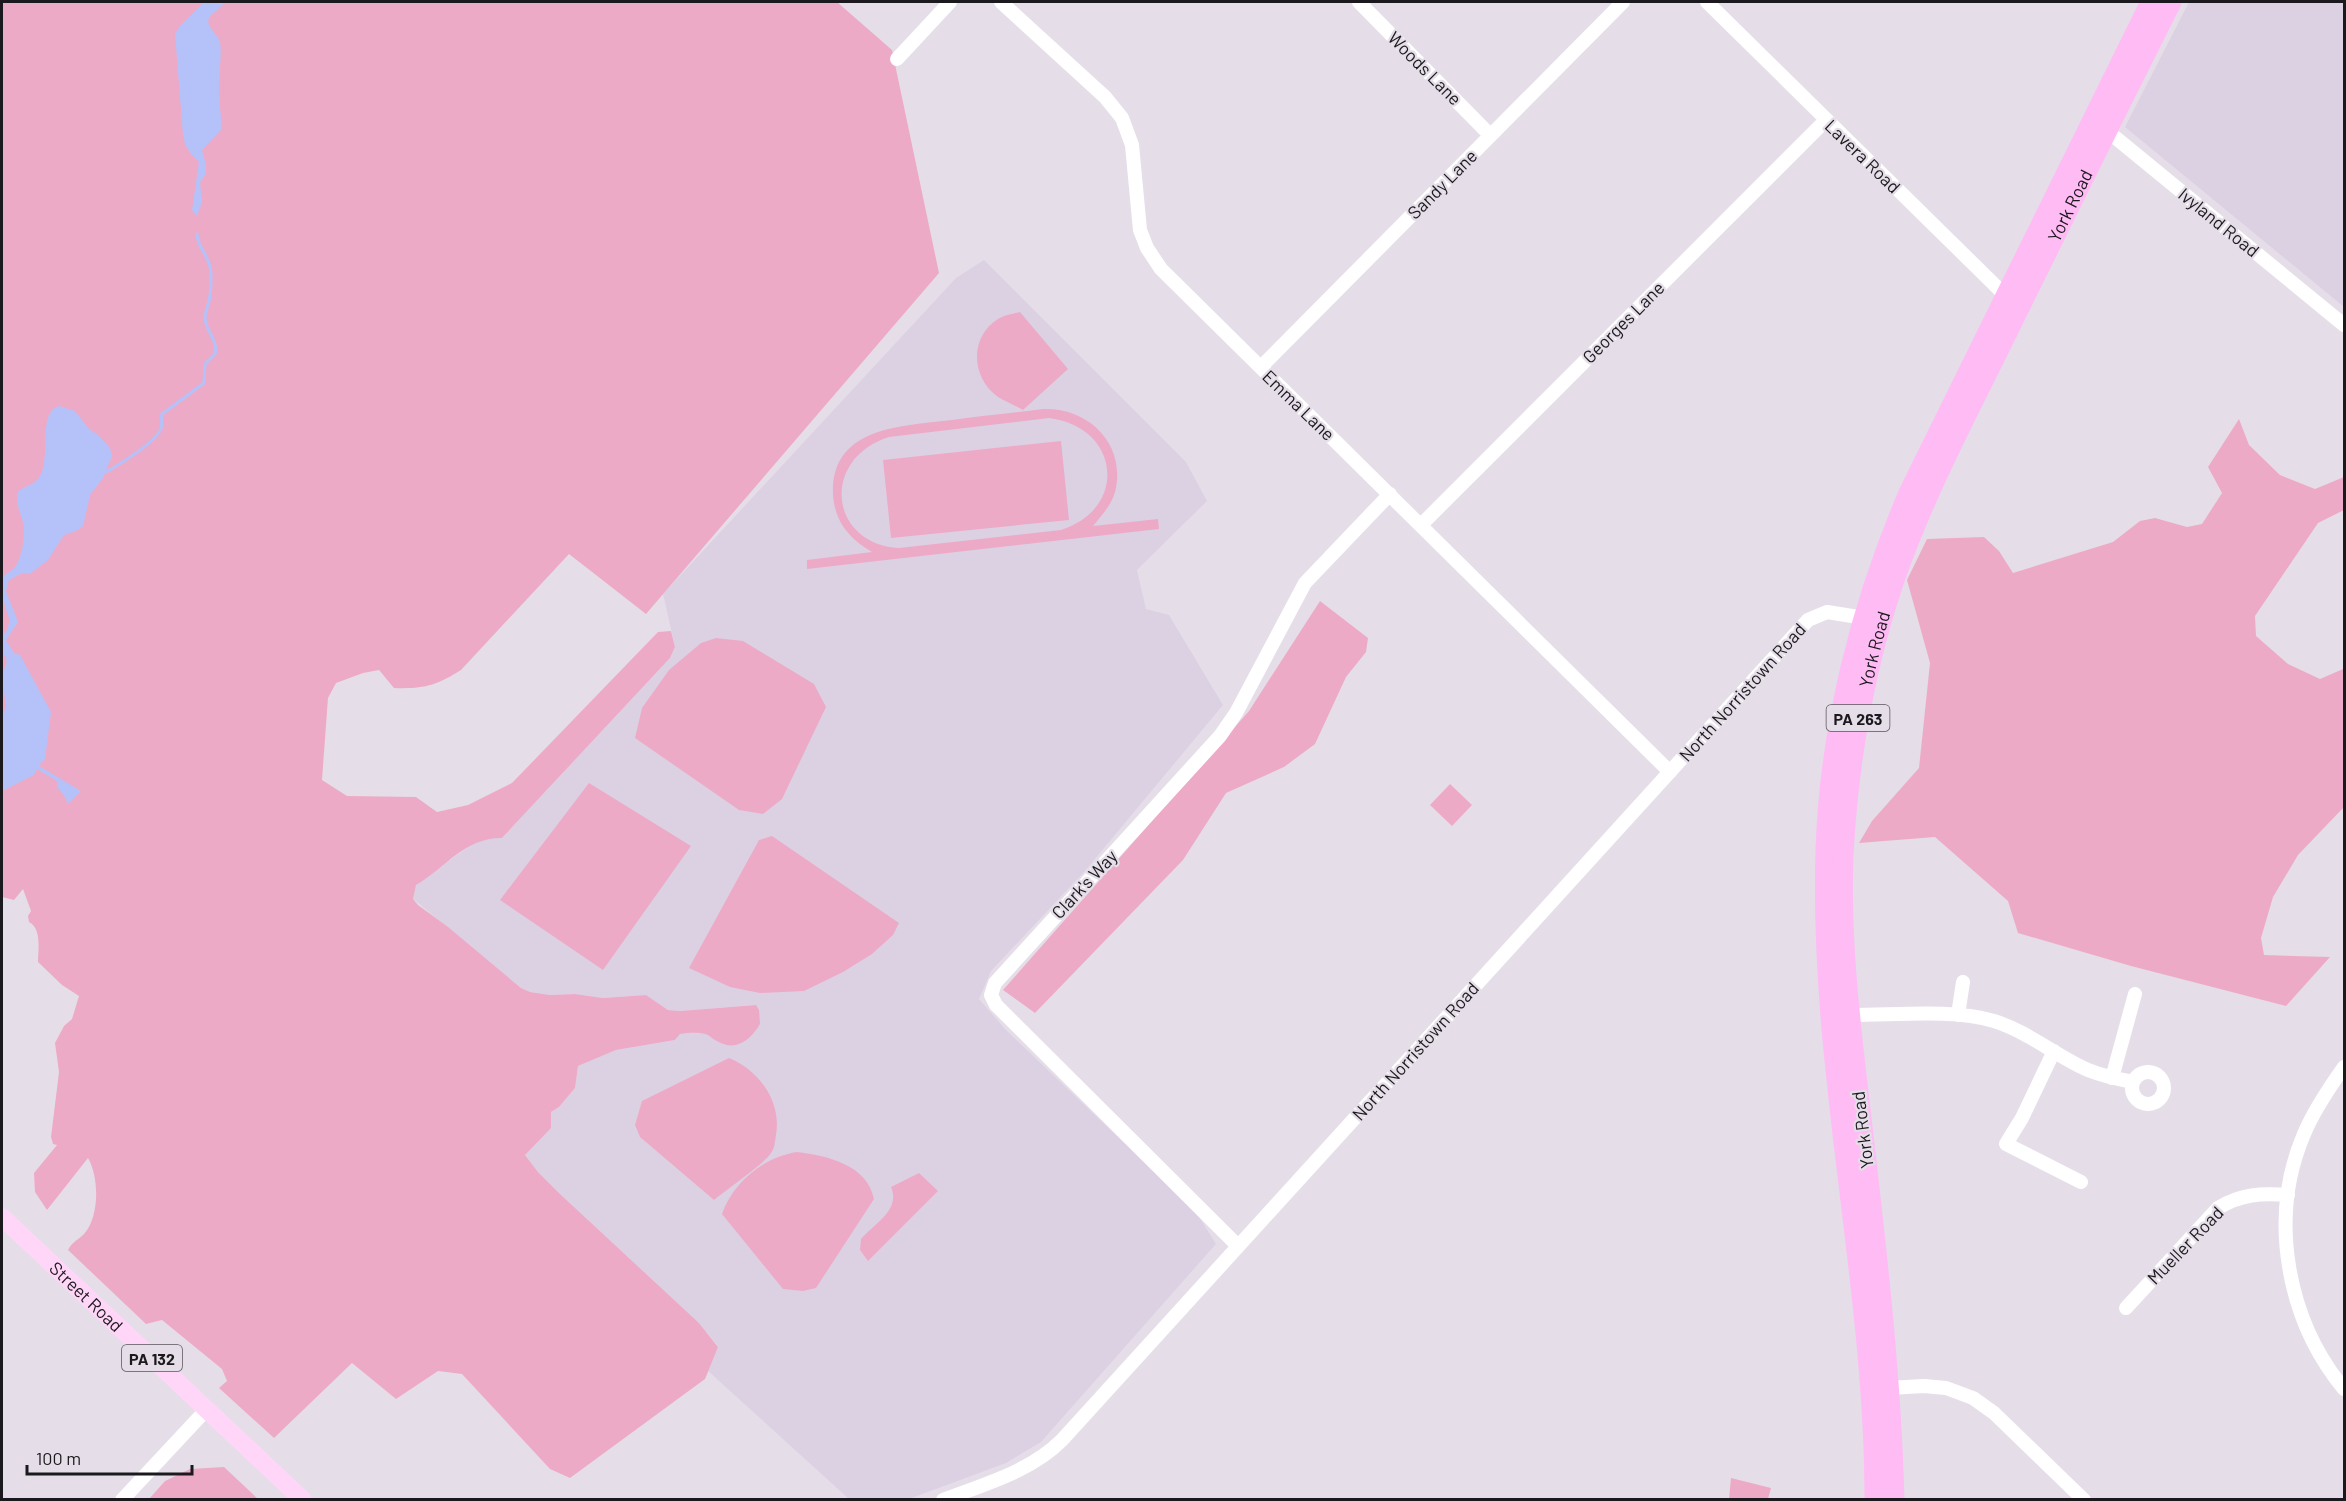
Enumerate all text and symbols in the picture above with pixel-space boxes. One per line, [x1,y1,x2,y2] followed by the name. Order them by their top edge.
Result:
[1384,27,1466,109] street label: Woods Lane
[1821,115,1905,197] street label: Lavera Road
[1403,145,1481,223] street label: Sandy Lane
[2043,166,2097,245] street label: York Road
[2174,183,2264,261] street label: Ivyland Road
[1578,277,1668,367] street label: Georges Lane
[1258,365,1340,445] street label: Emma Lane
[1854,608,1894,689] street label: York Road
[1674,618,1810,766] street label: North Norristown Road
[1826,705,1890,731] road number: PA 263
[1047,845,1121,923] street label: Clark's Way
[1347,977,1483,1125] street label: North Norristown Road
[1846,1090,1878,1170] street label: York Road
[2142,1201,2228,1289] street label: Mueller Road
[45,1257,128,1336] street label: Street Road
[122,1345,182,1371] road number: PA 132
[27,1438,192,1476] scale bar
[36,1447,81,1469] text: 100 m

